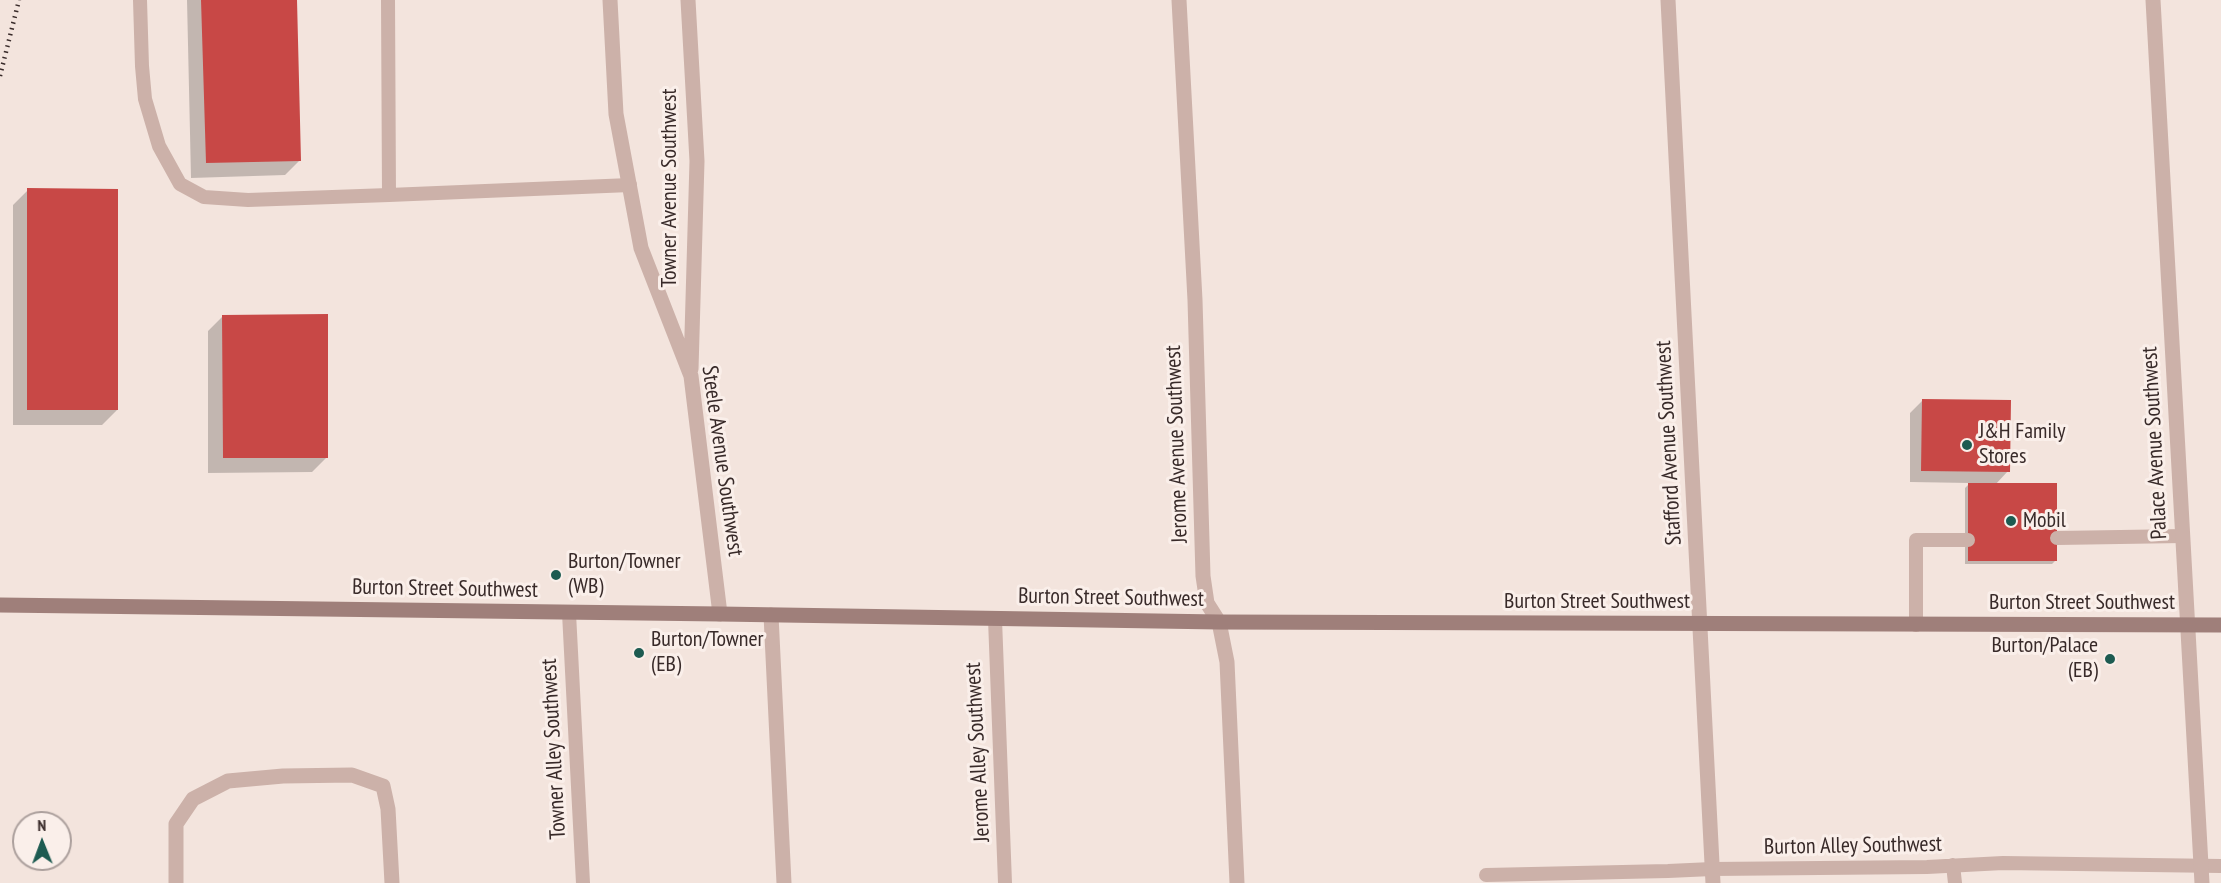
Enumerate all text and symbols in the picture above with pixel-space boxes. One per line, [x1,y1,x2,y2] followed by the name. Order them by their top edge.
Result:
[657,88,683,288] street label: Towner Avenue Southwest
[1650,340,1688,546] street label: Stafford Avenue Southwest
[1160,345,1194,543] street label: Jerome Avenue Southwest
[2137,346,2173,540] street label: Palace Avenue Southwest
[696,364,748,558] street label: Steele Avenue Southwest
[1979,419,2066,470] place label: J&H Family Stores
[1960,438,1974,452] marker: J&H Family Stores
[2023,508,2066,534] place label: Mobil
[2004,514,2018,528] marker: Mobil
[568,549,681,600] place label: Burton/Towner (WB)
[549,568,563,582] marker: Burton/Towner (WB)
[352,574,538,604] street label: Burton Street Southwest
[1018,583,1204,613] street label: Burton Street Southwest
[1504,589,1690,615] street label: Burton Street Southwest
[1989,590,2175,616] street label: Burton Street Southwest
[651,627,764,678] place label: Burton/Towner (EB)
[1991,633,2098,684] place label: Burton/Palace (EB)
[632,646,646,660] marker: Burton/Towner (EB)
[2103,652,2117,666] marker: Burton/Palace (EB)
[536,658,572,840] street label: Towner Alley Southwest
[960,662,996,842] street label: Jerome Alley Southwest
[12,811,72,871] north arrow
[37,815,46,835] text: N
[1764,831,1942,861] street label: Burton Alley Southwest

